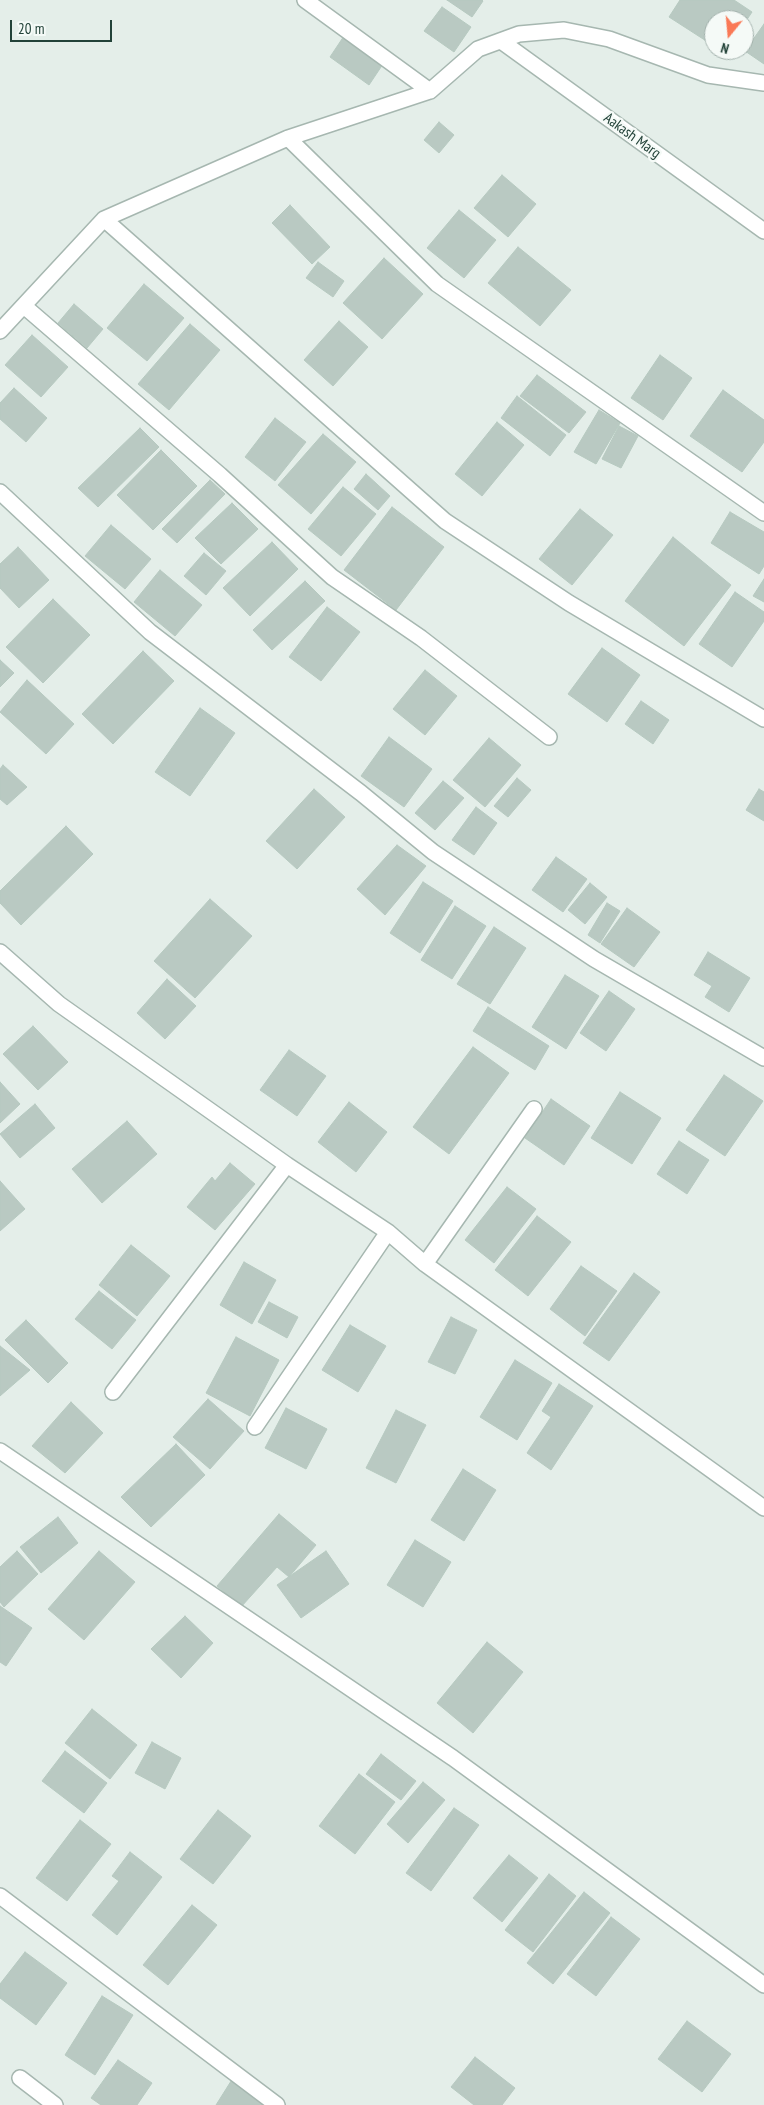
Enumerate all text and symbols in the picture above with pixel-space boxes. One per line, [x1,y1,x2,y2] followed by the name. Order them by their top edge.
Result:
[12,10,115,42] scale bar
[704,10,754,60] north arrow
[18,19,44,38] text: 20 m
[719,39,731,58] text: N
[600,109,664,163] street label: Aakash Marg

